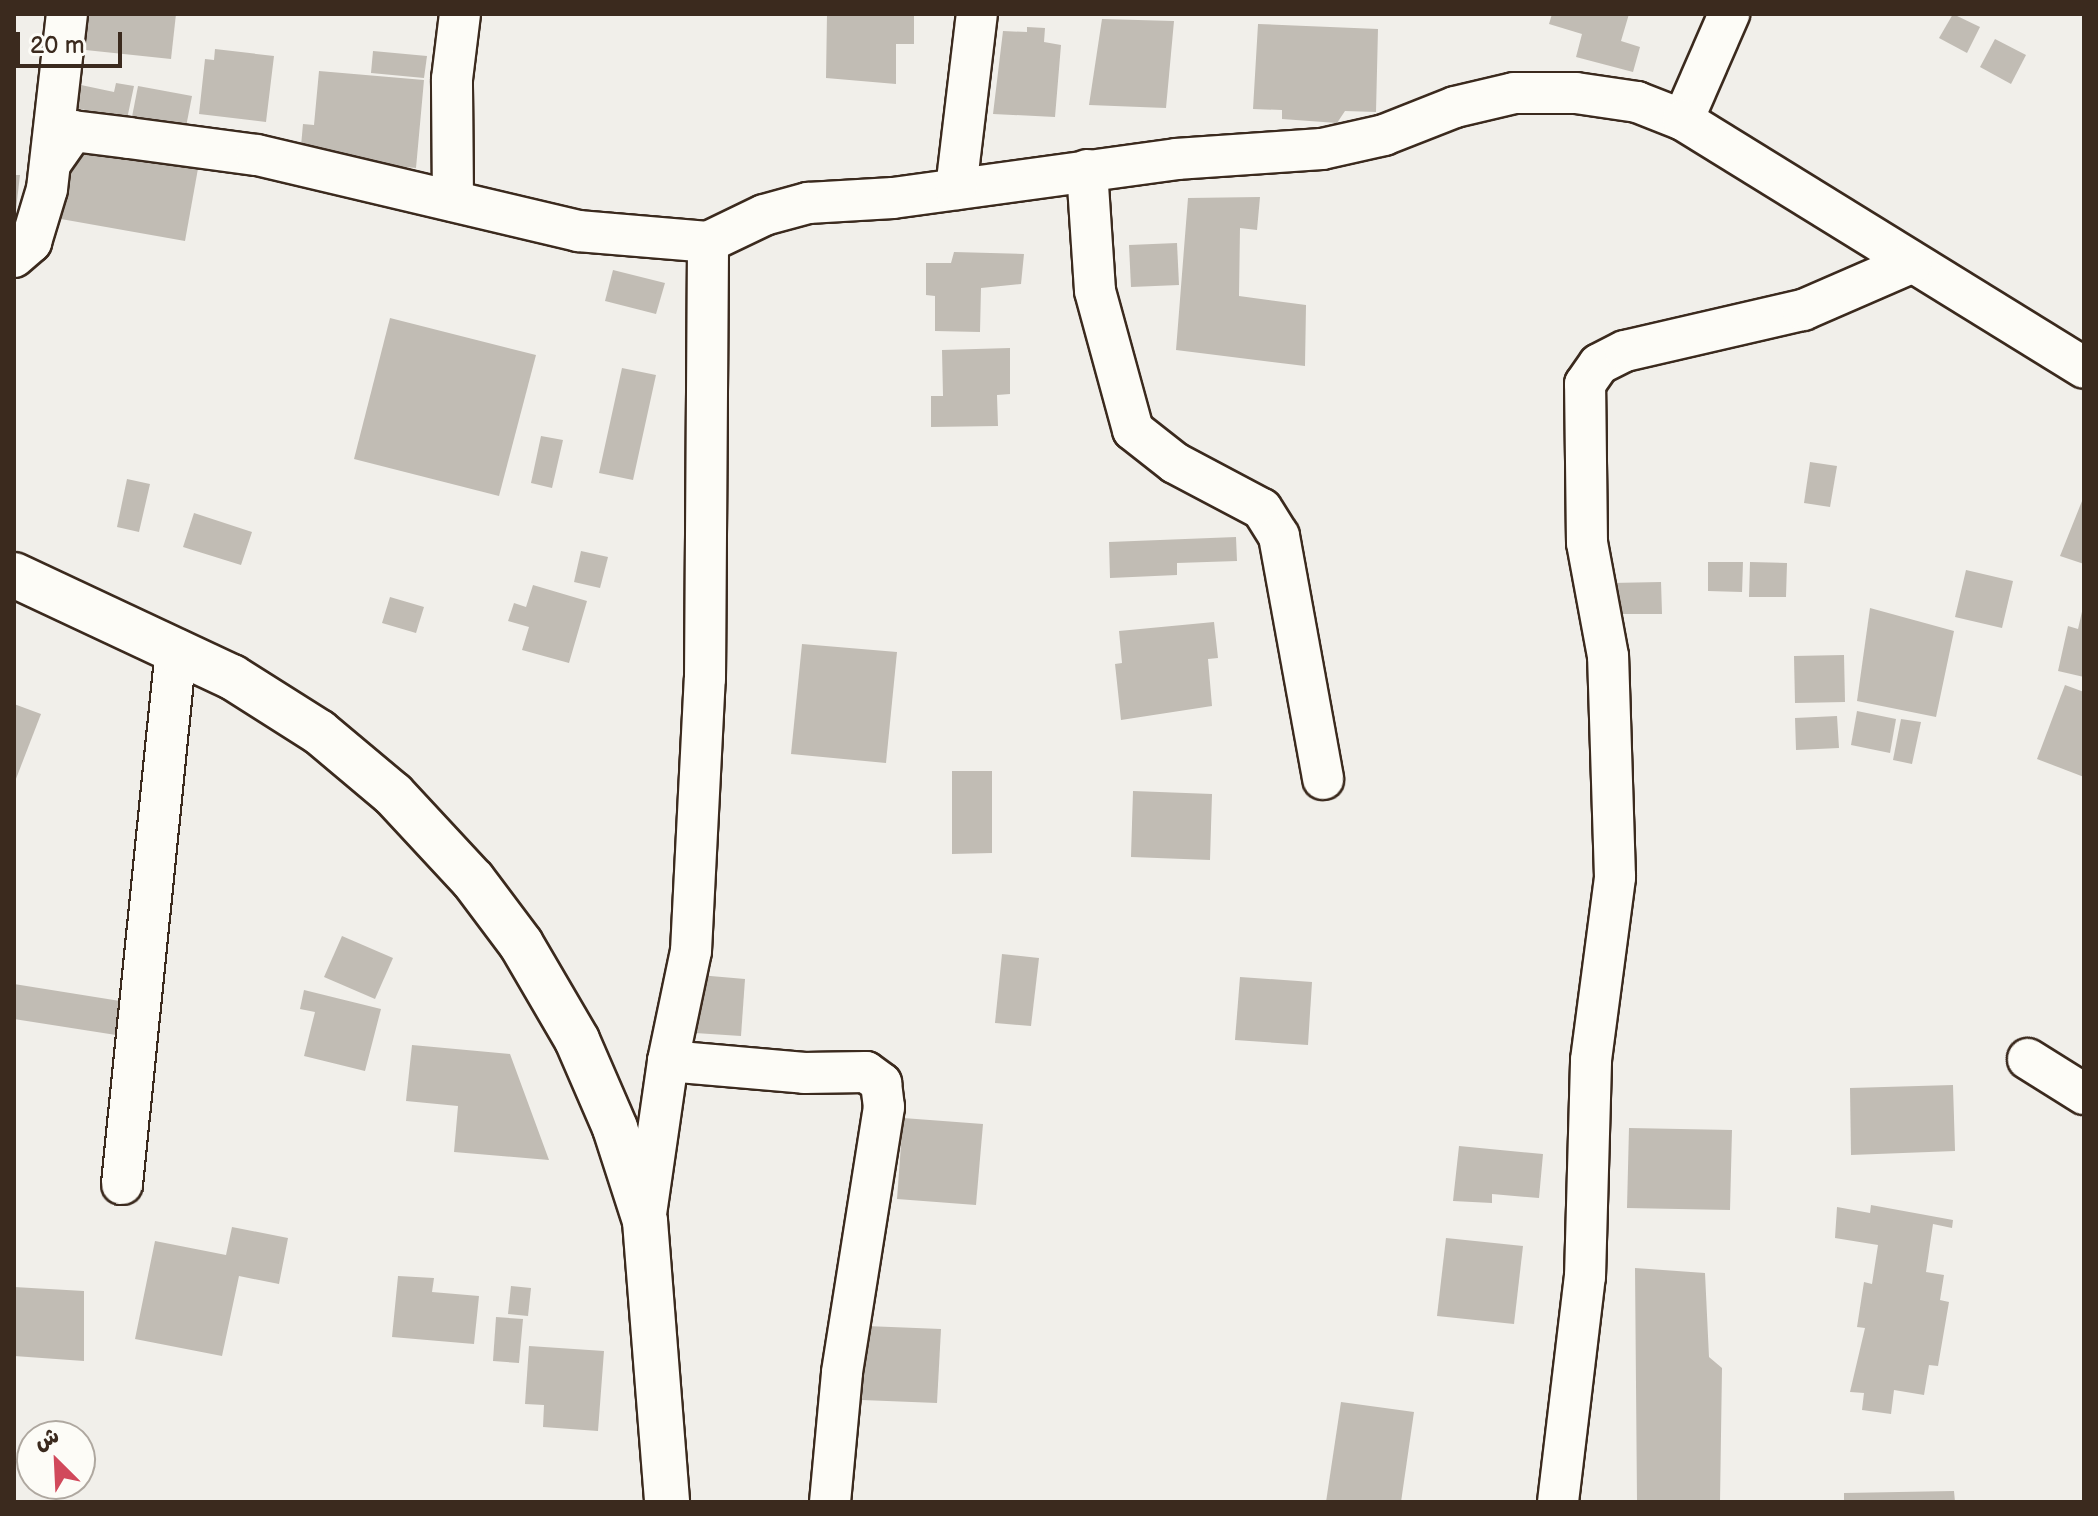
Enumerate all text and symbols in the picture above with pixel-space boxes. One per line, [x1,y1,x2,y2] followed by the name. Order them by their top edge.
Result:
[20,16,126,66] scale bar
[30,31,85,60] text: 20 m
[16,1420,96,1500] north arrow
[30,1422,63,1457] text: ش

